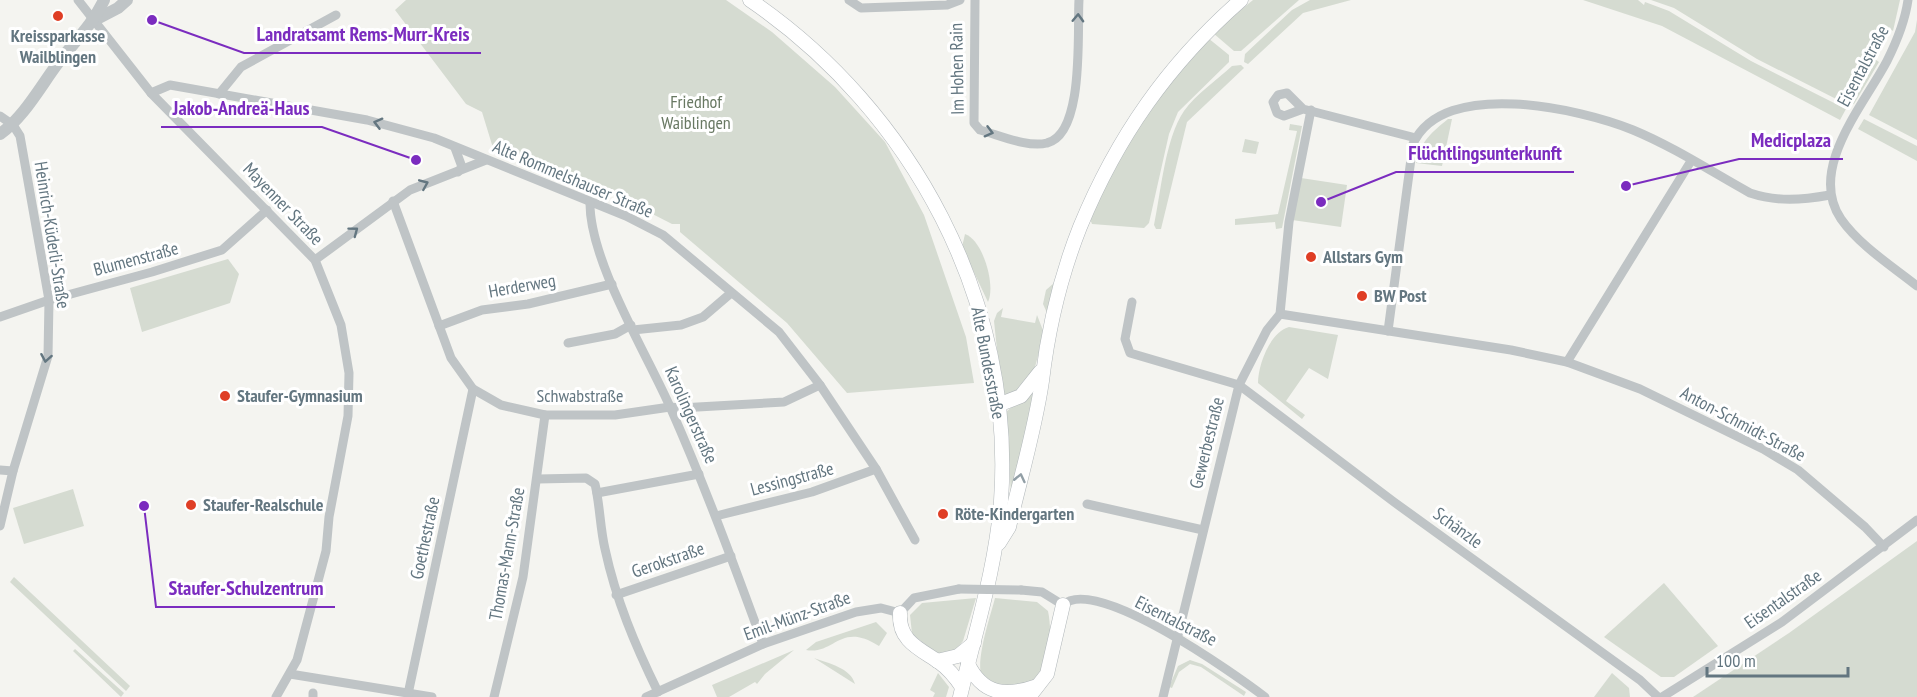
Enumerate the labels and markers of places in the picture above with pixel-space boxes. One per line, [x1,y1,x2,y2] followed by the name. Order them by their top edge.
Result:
[51,9,65,23] marker: Kreissparkasse Wailblingen
[244,15,481,53] callout: Landratsamt Rems-Murr-Kreis
[11,24,106,68] place label: Kreissparkasse Wailblingen
[161,89,322,127] callout: Jakob-Andreä-Haus
[1739,121,1843,159] callout: Medicplaza
[1396,134,1574,172] callout: Flüchtlingsunterkunft
[1322,245,1403,268] place label: Allstars Gym
[1304,250,1318,264] marker: Allstars Gym
[1374,284,1427,307] place label: BW Post
[1355,289,1369,303] marker: BW Post
[237,384,363,407] place label: Staufer-Gymnasium
[218,389,232,403] marker: Staufer-Gymnasium
[203,493,324,516] place label: Staufer-Realschule
[184,498,198,512] marker: Staufer-Realschule
[955,502,1074,525] place label: Röte-Kindergarten
[936,507,950,521] marker: Röte-Kindergarten
[156,569,335,607] callout: Staufer-Schulzentrum

